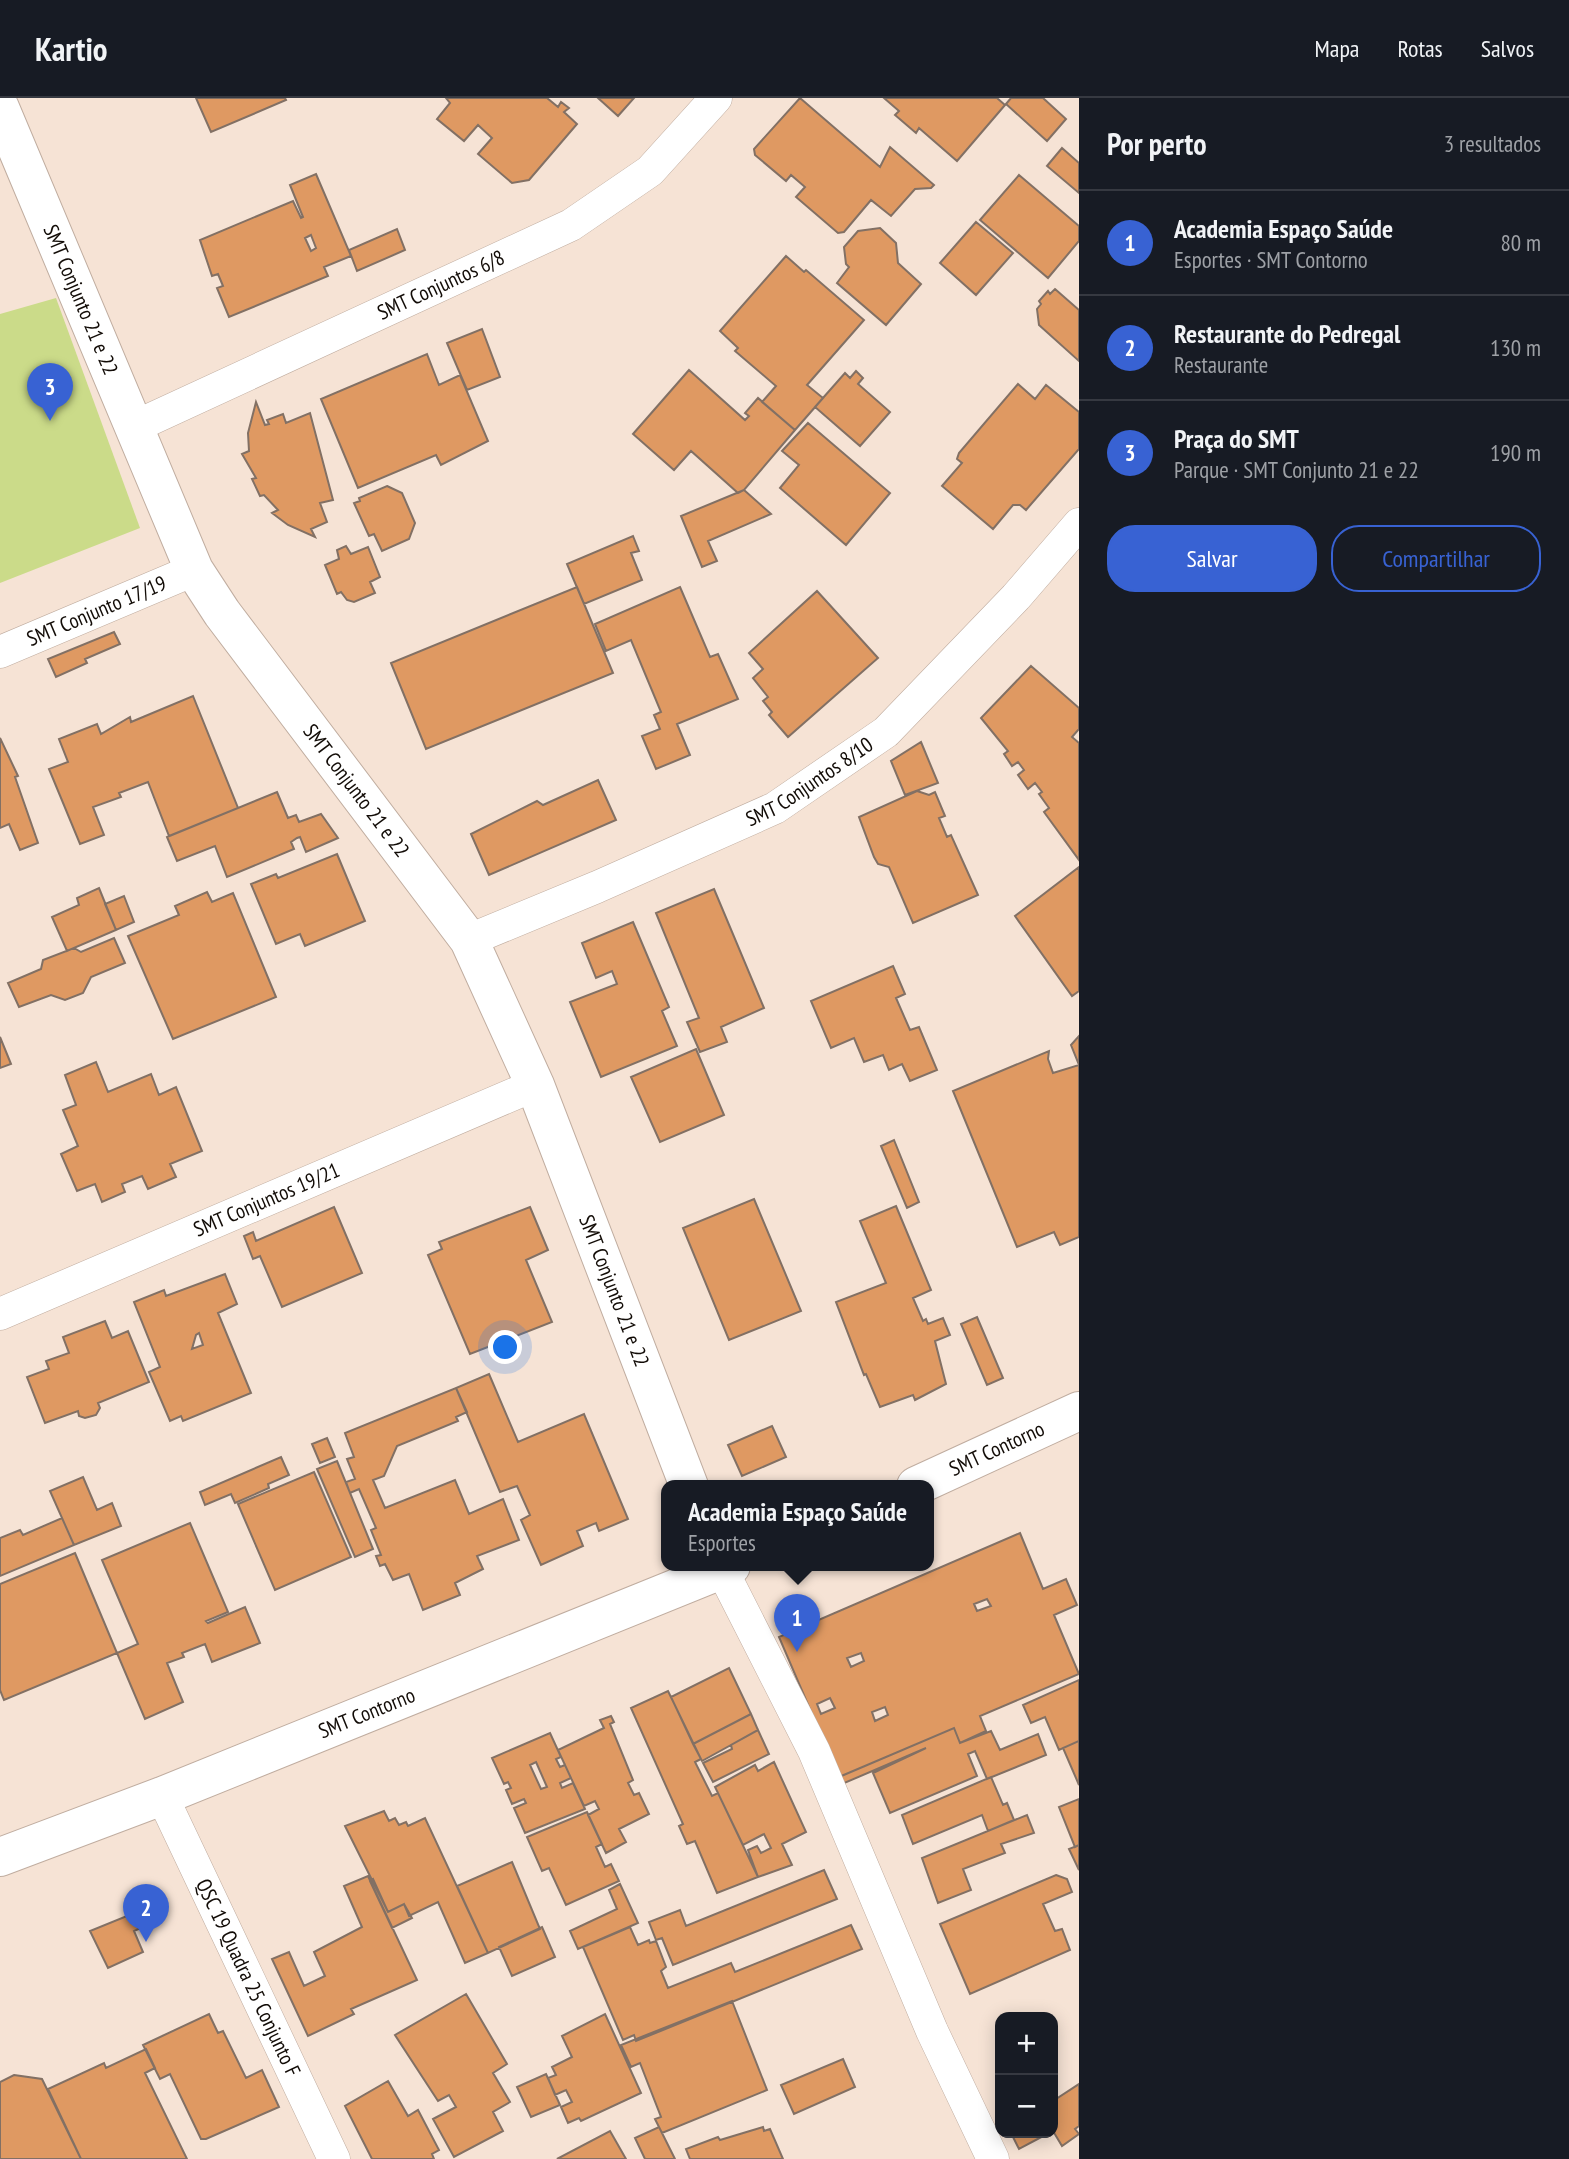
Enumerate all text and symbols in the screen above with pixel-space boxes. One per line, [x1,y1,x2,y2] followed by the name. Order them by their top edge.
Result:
[35,27,108,70] text: Kartio
[1315,33,1359,64] text: Mapa
[1397,33,1443,64] text: Rotas
[1481,33,1534,64] text: Salvos
[1107,124,1207,163] text: Por perto
[1444,129,1541,158] text: 3 resultados
[1174,212,1393,245] text: Academia Espaço Saúde
[38,220,124,379] street label: SMT Conjunto 21 e 22
[1125,228,1136,257] text: 1
[1500,228,1541,257] text: 80 m
[373,244,509,326] street label: SMT Conjuntos 6/8
[1174,245,1368,274] text: Esportes · SMT Contorno
[1174,317,1400,350] text: Restaurante do Pedregal
[1125,333,1136,362] text: 2
[1490,333,1541,362] text: 130 m
[1174,350,1268,379] text: Restaurante
[27,363,73,421] pin: 3
[1174,422,1299,455] text: Praça do SMT
[1125,438,1136,467] text: 3
[1490,438,1541,467] text: 190 m
[1174,455,1419,484] text: Parque · SMT Conjunto 21 e 22
[1107,525,1317,592] button: Salvar
[1331,525,1541,592] button: Compartilhar
[23,569,170,652] street label: SMT Conjunto 17/19
[297,718,416,862] street label: SMT Conjunto 21 e 22
[741,731,878,832] street label: SMT Conjuntos 8/10
[189,1156,343,1243] street label: SMT Conjuntos 19/21
[573,1211,656,1370] street label: SMT Conjunto 21 e 22
[488,1330,522,1364] your location
[945,1415,1048,1482] street label: SMT Contorno
[661,1480,934,1571] popup
[688,1495,907,1528] text: Academia Espaço Saúde
[688,1528,756,1557] text: Esportes
[774,1594,820,1652] pin: 1
[314,1681,419,1744] street label: SMT Contorno
[190,1874,307,2081] street label: QSC 19 Quadra 25 Conjunto F
[123,1884,169,1942] pin: 2
[995,2012,1058,2138] map controls
[995,2012,1058,2075] button: +
[995,2075,1058,2138] button: −

